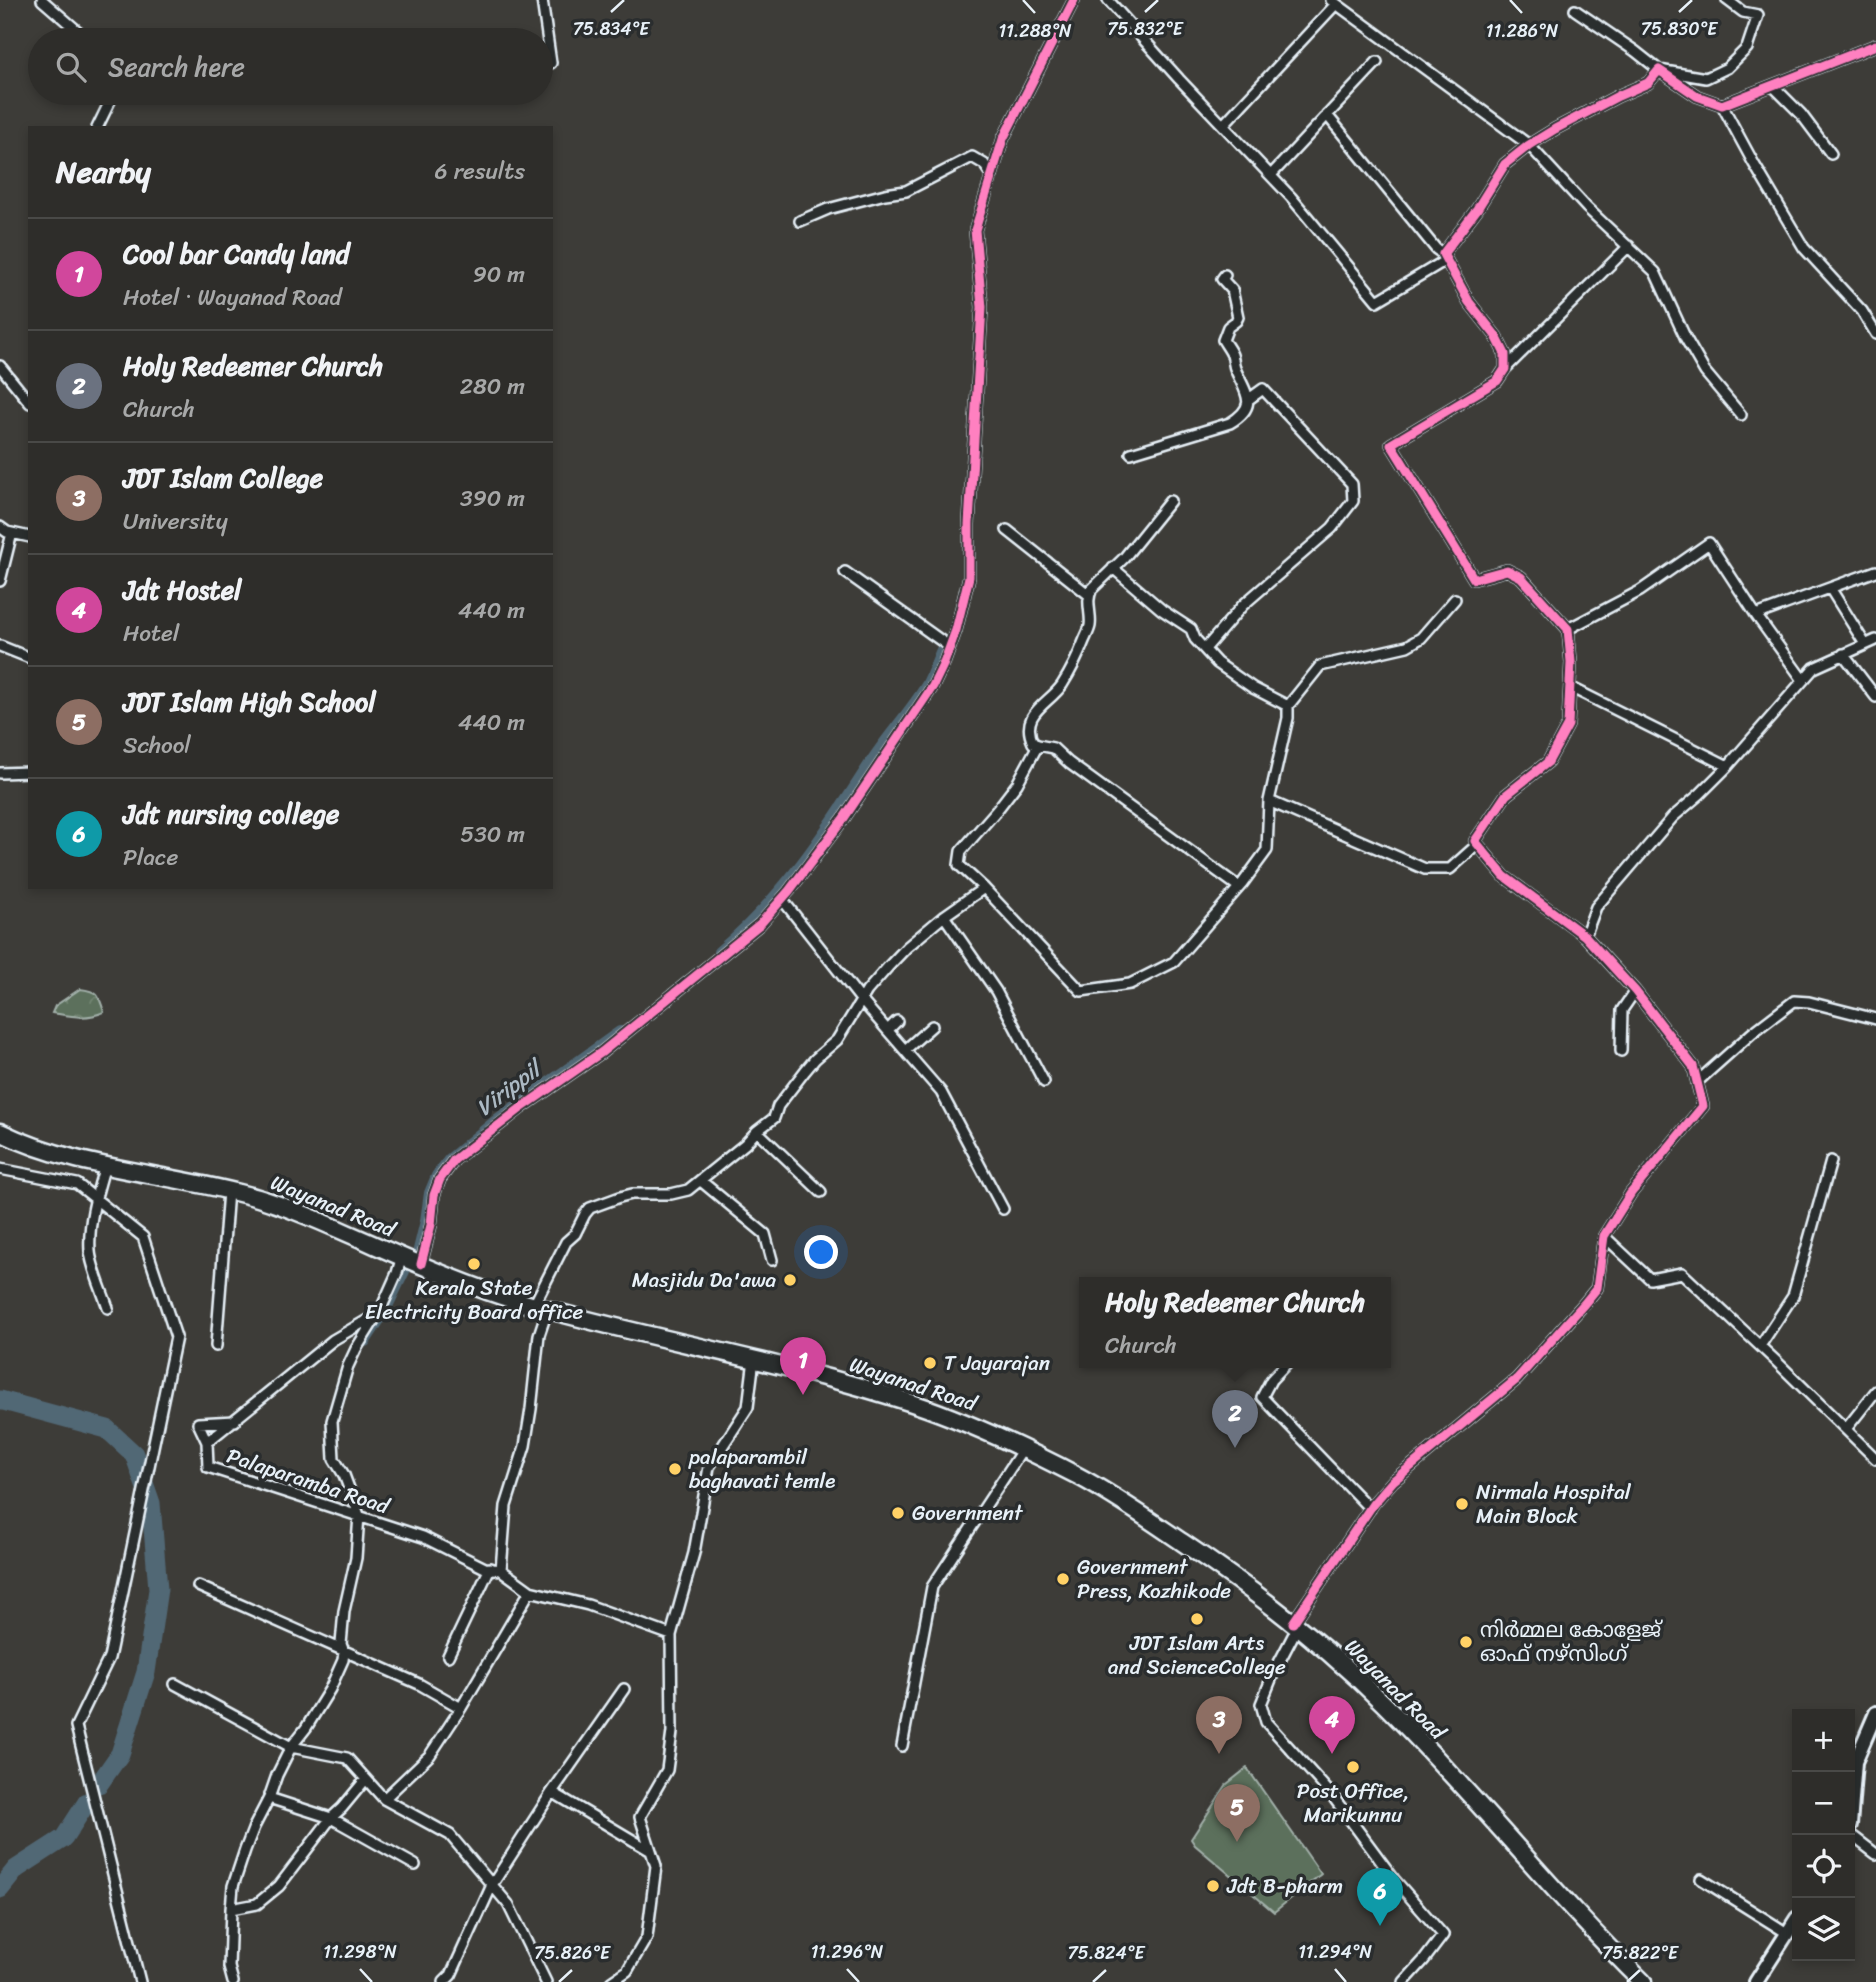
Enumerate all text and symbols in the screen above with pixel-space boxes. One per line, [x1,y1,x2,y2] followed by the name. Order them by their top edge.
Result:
[573,13,650,45] text: 75.834°E
[1107,13,1184,45] text: 75.832°E
[1641,13,1718,45] text: 75.830°E
[998,15,1072,47] text: 11.288°N
[1486,15,1559,47] text: 11.286°N
[28,28,553,105] search box
[108,44,245,90] text: Search here
[52,48,90,86] icon: search
[56,145,151,199] text: Nearby
[435,151,525,192] text: 6 results
[123,231,349,277] text: Cool bar Candy land
[74,254,84,295] text: 1
[473,254,525,295] text: 90 m
[123,277,342,318] text: Hotel · Wayanad Road
[123,343,383,389] text: Holy Redeemer Church
[72,366,86,407] text: 2
[460,366,525,407] text: 280 m
[123,389,195,430] text: Church
[123,455,323,501] text: JDT Islam College
[73,478,85,519] text: 3
[460,478,525,519] text: 390 m
[123,501,228,542] text: University
[123,567,241,613] text: Jdt Hostel
[72,590,86,631] text: 4
[458,590,525,631] text: 440 m
[123,613,179,654] text: Hotel
[123,679,376,725] text: JDT Islam High School
[72,702,86,743] text: 5
[458,702,525,743] text: 440 m
[123,725,191,766] text: School
[123,791,339,837] text: Jdt nursing college
[72,814,86,855] text: 6
[460,814,525,855] text: 530 m
[123,837,178,878] text: Place
[467,1047,554,1127] water label: Virippil
[265,1164,403,1249] street label: Wayanad Road
[804,1235,838,1269] your location
[466,1256,482,1272] marker: Kerala State Electricity Board office
[632,1261,776,1299] place label: Masjidu Da'awa
[365,1269,583,1331] place label: Kerala State Electricity Board office
[782,1272,798,1288] marker: Masjidu Da'awa
[1079,1277,1391,1368] popup
[1105,1279,1365,1325] text: Holy Redeemer Church
[1105,1325,1177,1366] text: Church
[780,1337,826,1395] pin: 1
[944,1344,1050,1382] place label: T Jayarajan
[845,1346,983,1423] street label: Wayanad Road
[922,1355,938,1371] marker: T Jayarajan
[1212,1390,1258,1448] pin: 2
[222,1437,396,1526] street label: Palaparamba Road
[688,1438,835,1500] place label: palaparambil baghavati temle
[667,1461,683,1477] marker: palaparambil baghavati temle
[1476,1473,1632,1535] place label: Nirmala Hospital Main Block
[912,1494,1024,1532] place label: Government
[1454,1496,1470,1512] marker: Nirmala Hospital Main Block
[890,1505,906,1521] marker: Government
[1077,1548,1231,1610] place label: Government Press, Kozhikode
[1055,1571,1071,1587] marker: Government Press, Kozhikode
[1189,1611,1205,1627] marker: JDT Islam Arts and ScienceCollege
[1480,1611,1663,1673] place label: നിർമ്മല കോളേജ് ഓഫ് നഴ്സിംഗ്
[1108,1624,1286,1686] place label: JDT Islam Arts and ScienceCollege
[1335,1629,1456,1750] street label: Wayanad Road
[1458,1634,1474,1650] marker: നിർമ്മല കോളേജ് ഓഫ് നഴ്സിംഗ്
[1196,1696,1242,1754] pin: 3
[1309,1696,1355,1754] pin: 4
[1792,1709,1855,1961] map controls
[1792,1709,1855,1772] button: +
[1345,1759,1361,1775] marker: Post Office, Marikunnu
[1297,1772,1409,1834] place label: Post Office, Marikunnu
[1792,1772,1855,1835] button: −
[1214,1784,1260,1842] pin: 5
[1792,1835,1855,1898] button: locate
[1226,1867,1343,1905] place label: Jdt B-pharm
[1357,1868,1403,1926] pin: 6
[1205,1878,1221,1894] marker: Jdt B-pharm
[1792,1898,1855,1961] button: layers
[323,1936,397,1968] text: 11.298°N
[811,1936,884,1968] text: 11.296°N
[1298,1936,1372,1968] text: 11.294°N
[534,1937,611,1969] text: 75.826°E
[1068,1937,1145,1969] text: 75.824°E
[1602,1937,1679,1969] text: 75.822°E

